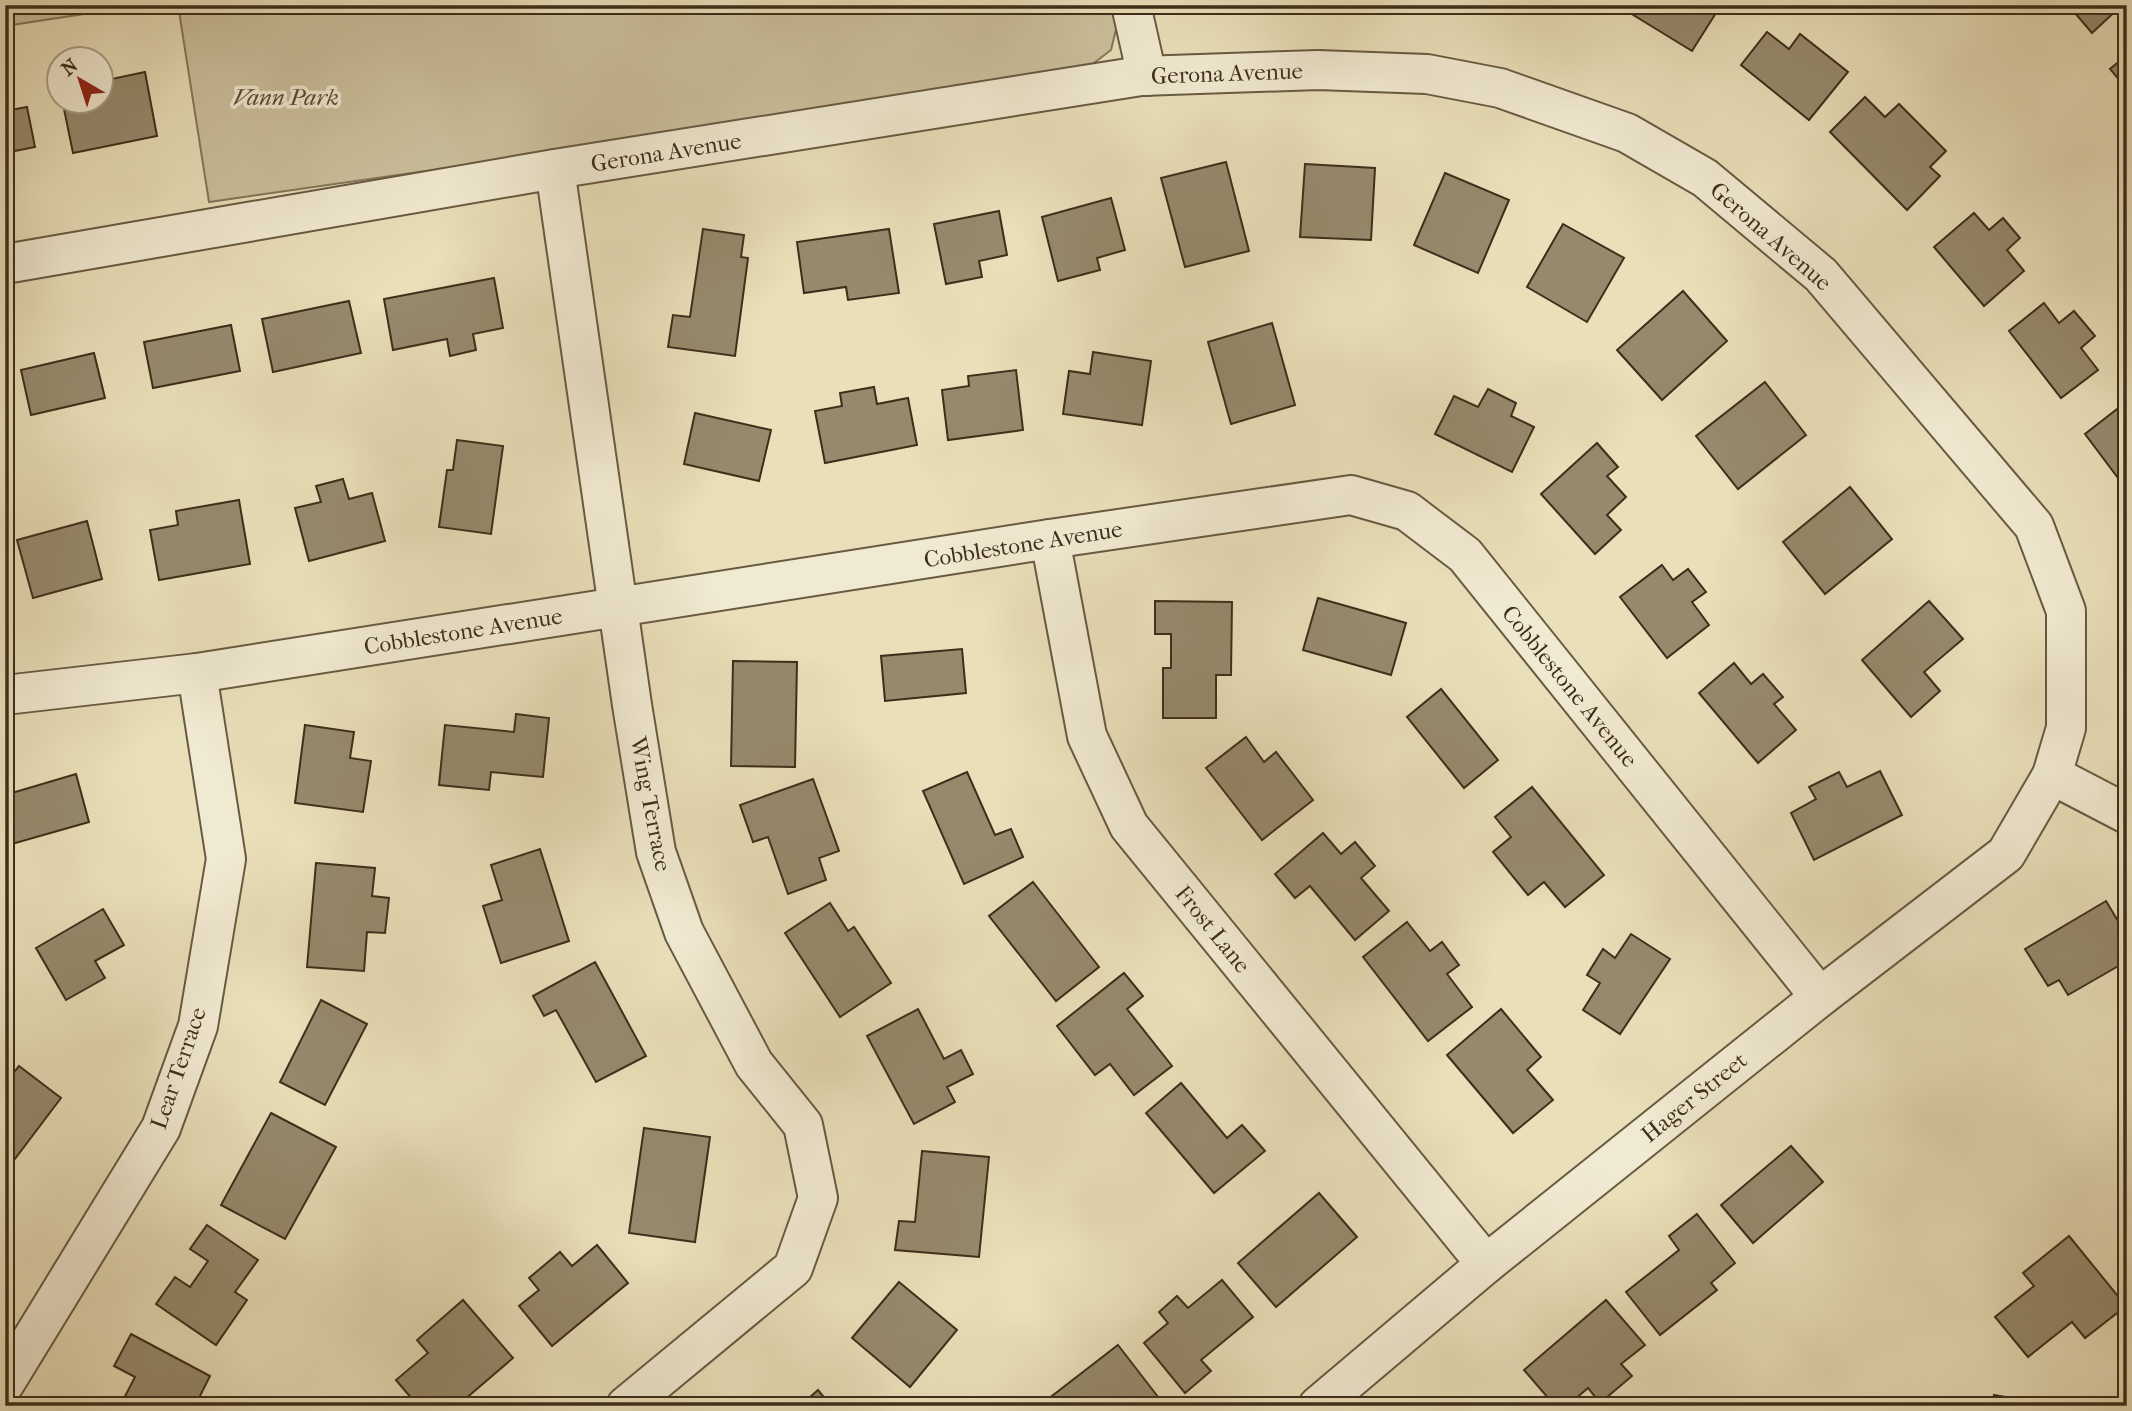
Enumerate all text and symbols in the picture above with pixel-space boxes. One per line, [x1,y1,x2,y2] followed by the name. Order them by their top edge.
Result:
[46,46,116,116] north arrow
[57,54,83,81] text: N
[1151,57,1303,90] street label: Gerona Avenue
[233,84,339,111] park label: Vann Park
[589,127,743,178] street label: Gerona Avenue
[1704,176,1837,296] street label: Gerona Avenue
[922,515,1124,574] street label: Cobblestone Avenue
[1496,600,1643,773] street label: Cobblestone Avenue
[362,602,564,661] street label: Cobblestone Avenue
[624,734,677,874] street label: Wing Terrace
[1169,880,1256,978] street label: Frost Lane
[145,1004,212,1133] street label: Lear Terrace
[1636,1047,1753,1148] street label: Hager Street

